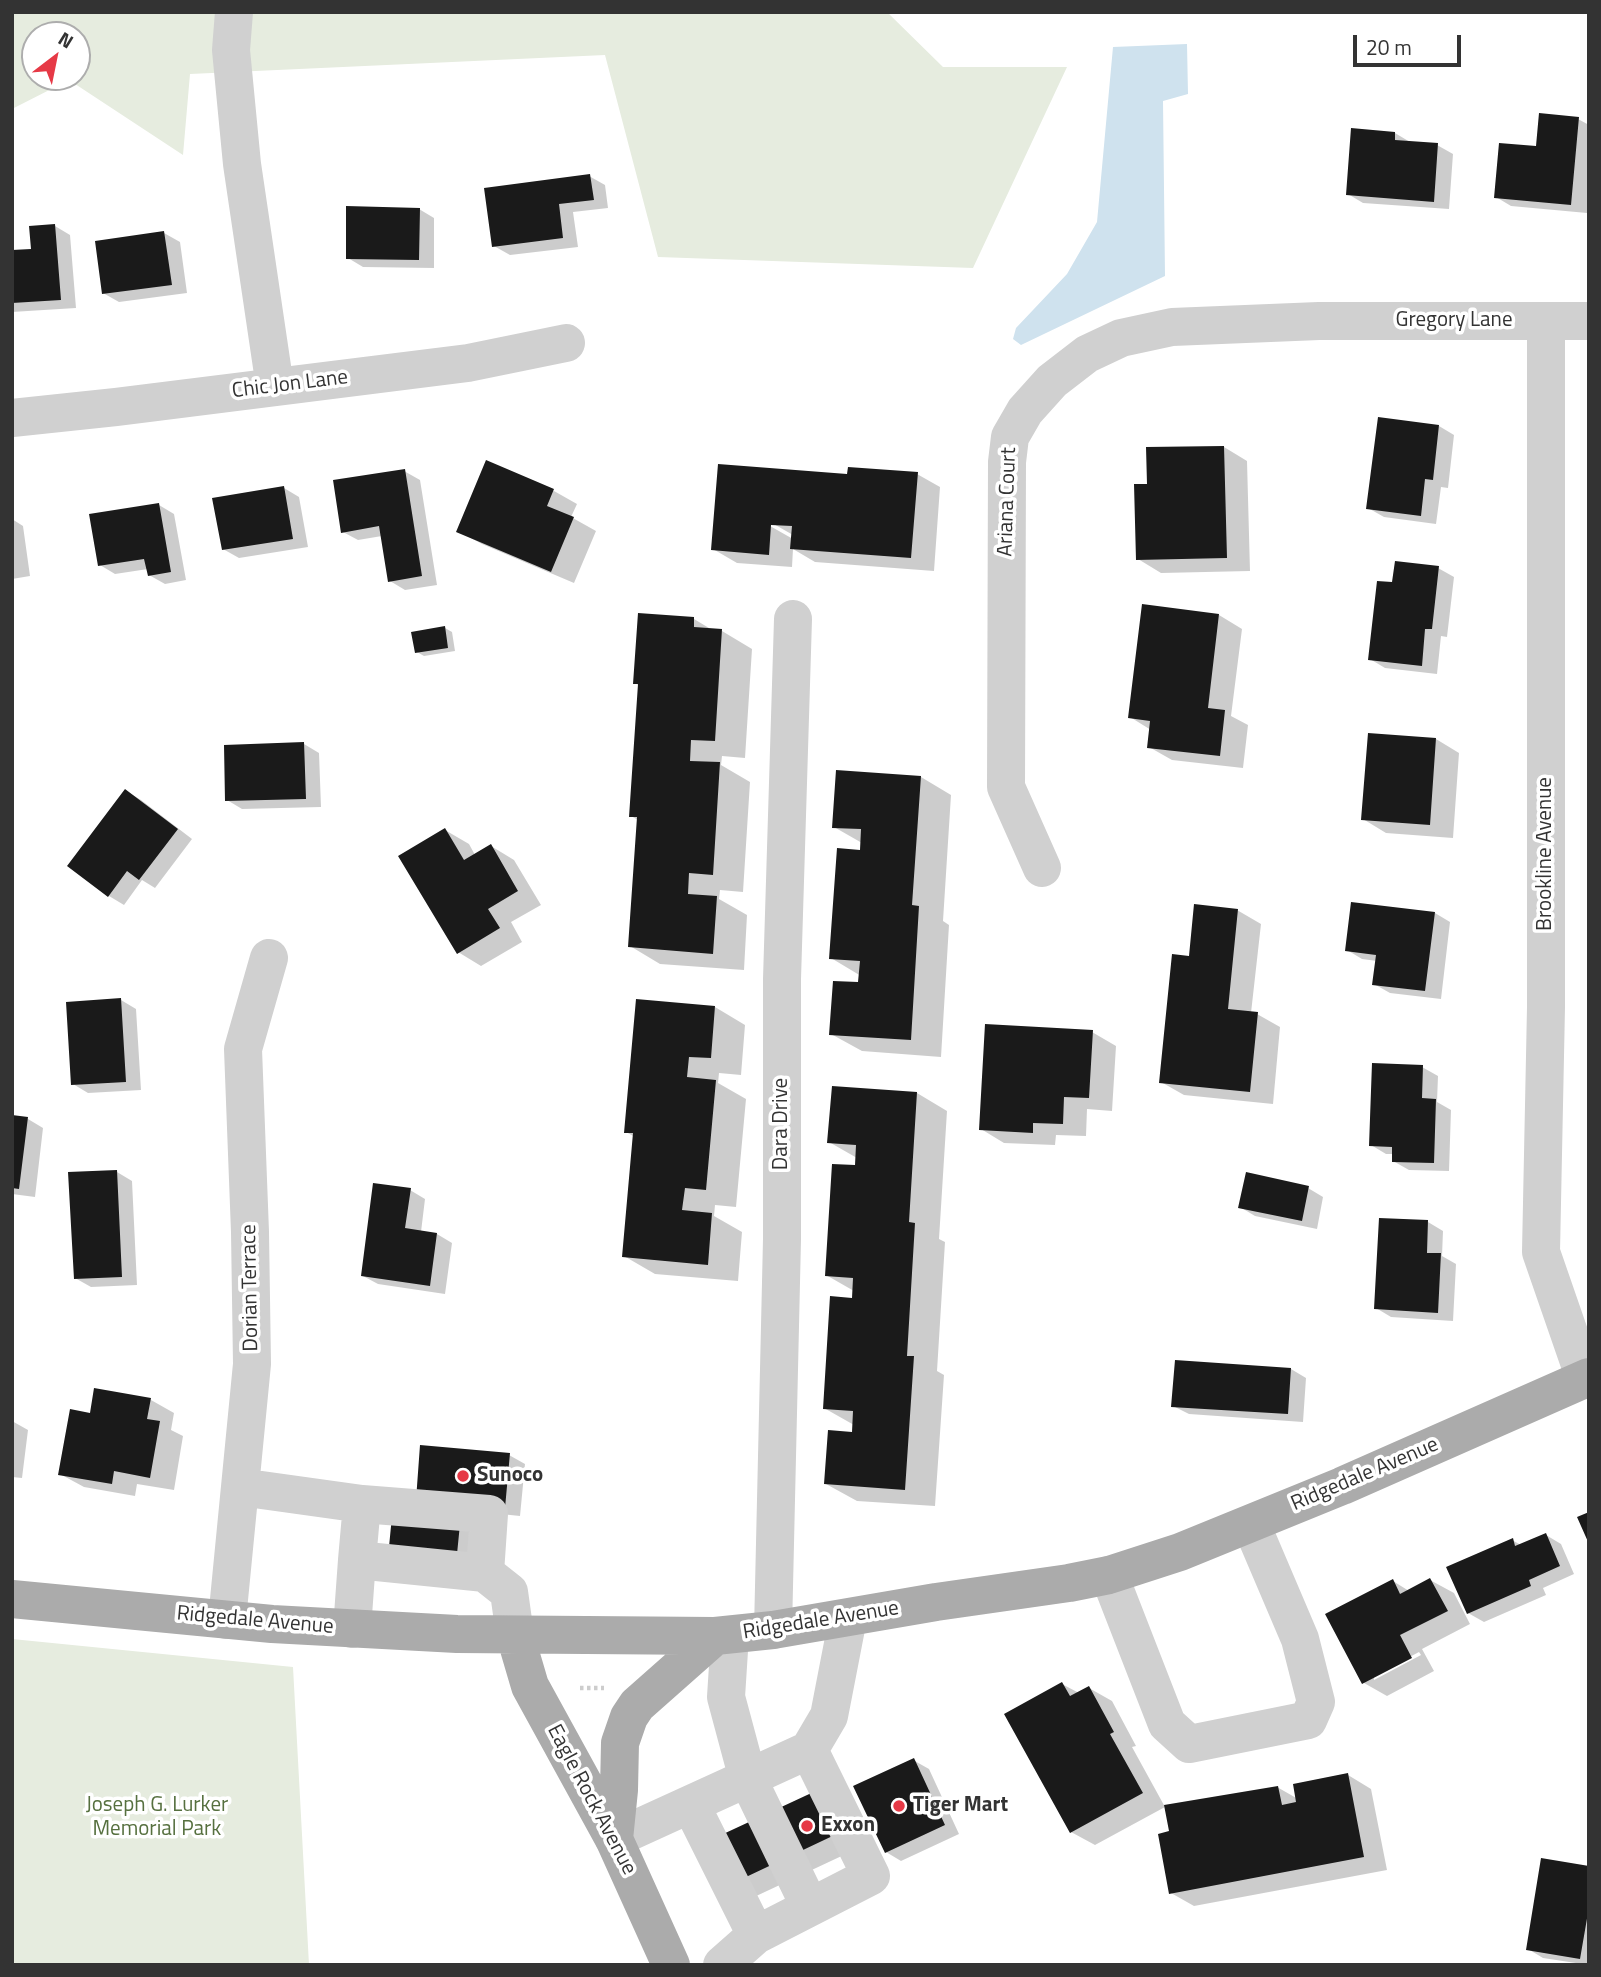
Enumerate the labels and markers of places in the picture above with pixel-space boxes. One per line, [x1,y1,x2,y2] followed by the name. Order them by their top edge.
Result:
[477,1463,543,1489] place label: Sunoco
[455,1468,471,1484] marker: Sunoco
[913,1793,1008,1819] place label: Tiger Mart
[891,1798,907,1814] marker: Tiger Mart
[821,1813,875,1839] place label: Exxon
[799,1818,815,1834] marker: Exxon

